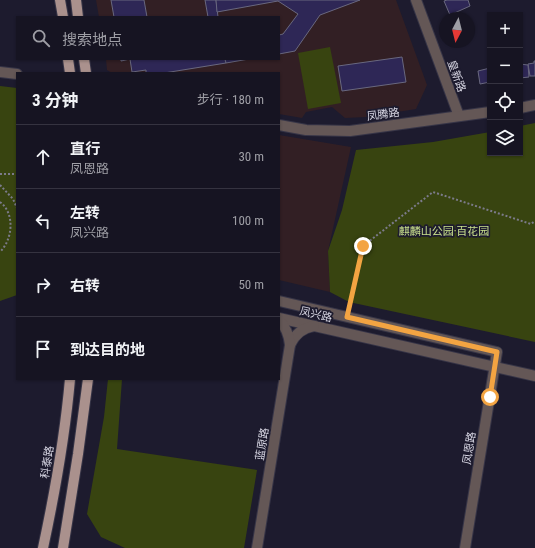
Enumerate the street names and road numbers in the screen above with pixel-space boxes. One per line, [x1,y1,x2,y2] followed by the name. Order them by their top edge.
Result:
[445,58,468,94] street label: 皇新路
[366,106,400,123] street label: 凤腾路
[298,304,333,325] street label: 凤兴路
[253,427,271,461] street label: 蓝原路
[460,431,478,465] street label: 凤恩路
[38,445,56,479] street label: 科泰路

